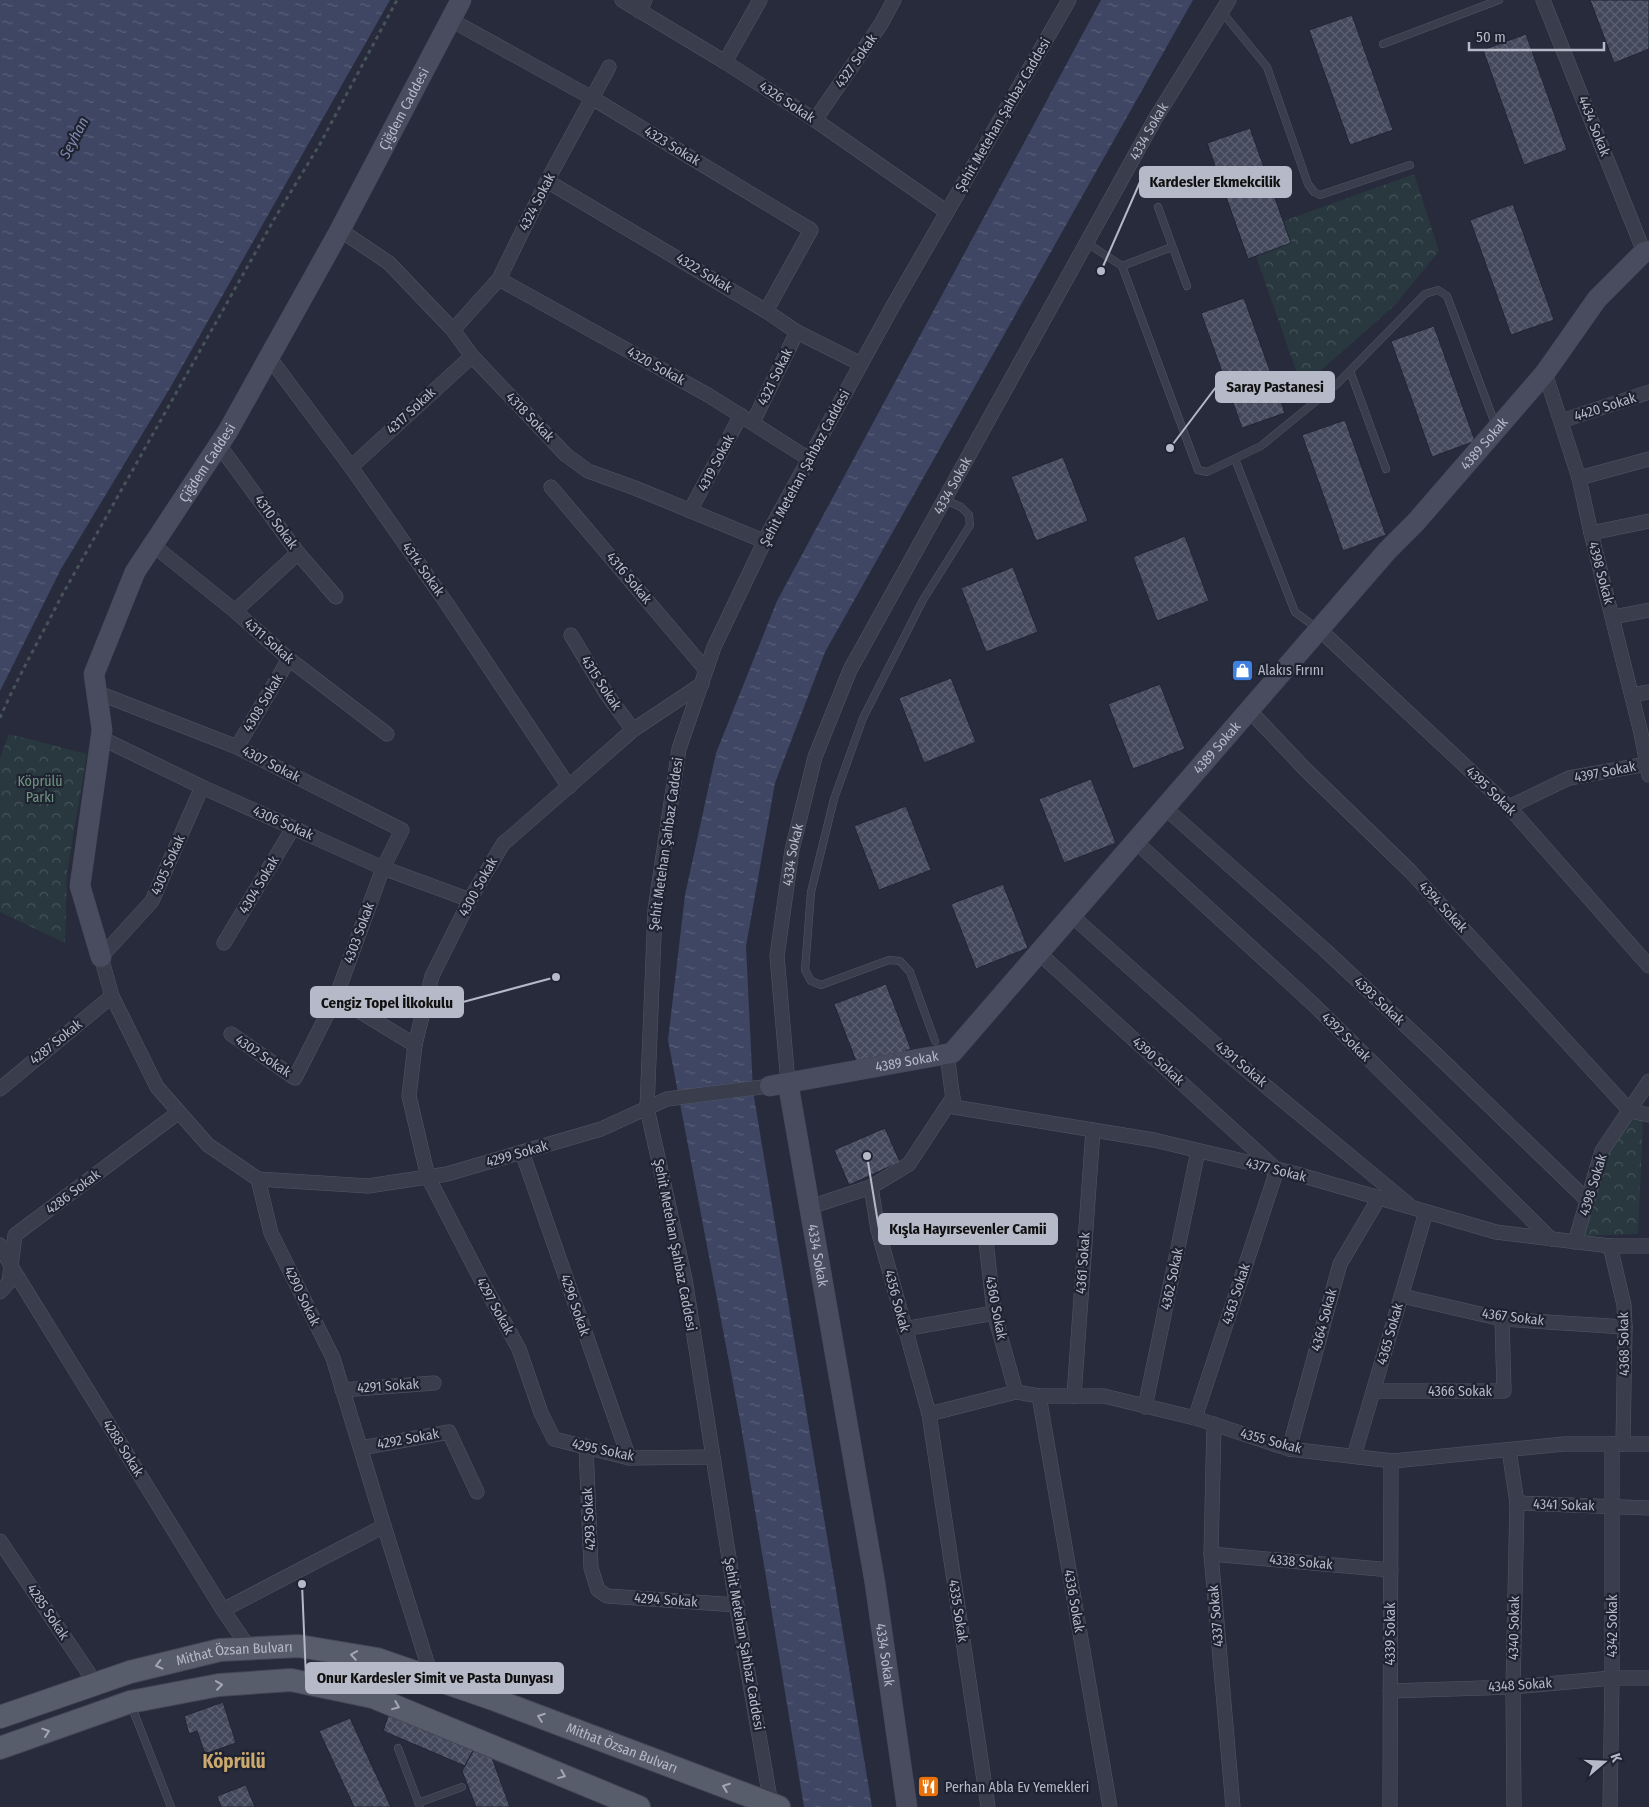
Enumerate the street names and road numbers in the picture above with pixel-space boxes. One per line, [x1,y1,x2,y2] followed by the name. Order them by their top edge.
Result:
[831,30,881,91] street label: 4327 Sokak
[952,35,1054,195] street label: Şehit Metehan Şahbaz Caddesi
[375,65,432,153] street label: Çiğdem Caddesi
[756,78,819,127] street label: 4326 Sokak
[1574,93,1614,159] street label: 4434 Sokak
[1126,99,1172,163] street label: 4334 Sokak
[641,123,704,170] street label: 4323 Sokak
[515,170,559,234] street label: 4324 Sokak
[673,250,736,297] street label: 4322 Sokak
[624,343,688,389] street label: 4320 Sokak
[754,345,796,408] street label: 4321 Sokak
[383,384,439,438] street label: 4317 Sokak
[756,387,854,549] street label: Şehit Metehan Şahbaz Caddesi
[502,389,558,446] street label: 4318 Sokak
[1572,389,1639,425] street label: 4420 Sokak
[1457,413,1512,473] street label: 4389 Sokak
[175,420,239,505] street label: Çiğdem Caddesi
[694,431,738,494] street label: 4319 Sokak
[929,453,975,517] street label: 4334 Sokak
[251,492,302,553] street label: 4310 Sokak
[398,539,448,600] street label: 4314 Sokak
[1585,540,1618,606] street label: 4398 Sokak
[602,549,656,608] street label: 4316 Sokak
[241,615,298,668] street label: 4311 Sokak
[577,652,625,714] street label: 4315 Sokak
[239,671,287,735] street label: 4308 Sokak
[1189,718,1244,777] street label: 4389 Sokak
[239,742,303,786] street label: 4307 Sokak
[645,756,687,932] street label: Şehit Metehan Şahbaz Caddesi
[1573,758,1638,786] street label: 4397 Sokak
[1462,763,1520,819] street label: 4395 Sokak
[250,802,316,844] street label: 4306 Sokak
[779,821,807,887] street label: 4334 Sokak
[147,832,189,898] street label: 4305 Sokak
[235,853,283,917] street label: 4304 Sokak
[455,854,501,919] street label: 4300 Sokak
[1415,878,1471,936] street label: 4394 Sokak
[340,900,378,966] street label: 4303 Sokak
[1350,973,1408,1029] street label: 4393 Sokak
[1318,1009,1375,1066] street label: 4392 Sokak
[26,1015,86,1068] street label: 4287 Sokak
[232,1031,294,1081] street label: 4302 Sokak
[1128,1033,1188,1089] street label: 4390 Sokak
[1212,1038,1271,1091] street label: 4391 Sokak
[874,1047,940,1075] street label: 4389 Sokak
[484,1137,550,1171] street label: 4299 Sokak
[1576,1152,1611,1218] street label: 4398 Sokak
[1244,1154,1308,1186] street label: 4377 Sokak
[650,1157,700,1333] street label: Şehit Metehan Şahbaz Caddesi
[42,1166,104,1218] street label: 4286 Sokak
[804,1223,832,1289] street label: 4334 Sokak
[1072,1231,1094,1295] street label: 4361 Sokak
[1157,1246,1187,1312] street label: 4362 Sokak
[1218,1261,1254,1327] street label: 4363 Sokak
[280,1263,324,1329] street label: 4290 Sokak
[881,1268,914,1334] street label: 4356 Sokak
[557,1272,594,1338] street label: 4296 Sokak
[472,1275,518,1338] street label: 4297 Sokak
[982,1275,1011,1342] street label: 4360 Sokak
[1308,1286,1341,1353] street label: 4364 Sokak
[1373,1301,1407,1367] street label: 4365 Sokak
[1481,1305,1546,1329] street label: 4367 Sokak
[1615,1311,1633,1376] street label: 4368 Sokak
[356,1375,420,1397] street label: 4291 Sokak
[1428,1383,1493,1400] street label: 4366 Sokak
[99,1416,147,1480] street label: 4288 Sokak
[376,1425,441,1453] street label: 4292 Sokak
[1238,1425,1304,1457] street label: 4355 Sokak
[570,1435,636,1465] street label: 4295 Sokak
[579,1487,599,1551] street label: 4293 Sokak
[1533,1495,1596,1515] street label: 4341 Sokak
[1269,1551,1334,1573] street label: 4338 Sokak
[720,1556,768,1732] street label: Şehit Metehan Şahbaz Caddesi
[1060,1568,1088,1634] street label: 4336 Sokak
[945,1579,971,1644] street label: 4335 Sokak
[23,1581,73,1643] street label: 4285 Sokak
[1205,1584,1227,1648] street label: 4337 Sokak
[634,1589,699,1611] street label: 4294 Sokak
[1604,1594,1621,1657] street label: 4342 Sokak
[1505,1595,1523,1660] street label: 4340 Sokak
[1382,1602,1399,1666] street label: 4339 Sokak
[872,1622,898,1688] street label: 4334 Sokak
[174,1638,293,1669] street label: Mithat Özsan Bulvarı
[1488,1674,1553,1696] street label: 4348 Sokak
[564,1719,680,1776] street label: Mithat Özsan Bulvarı

